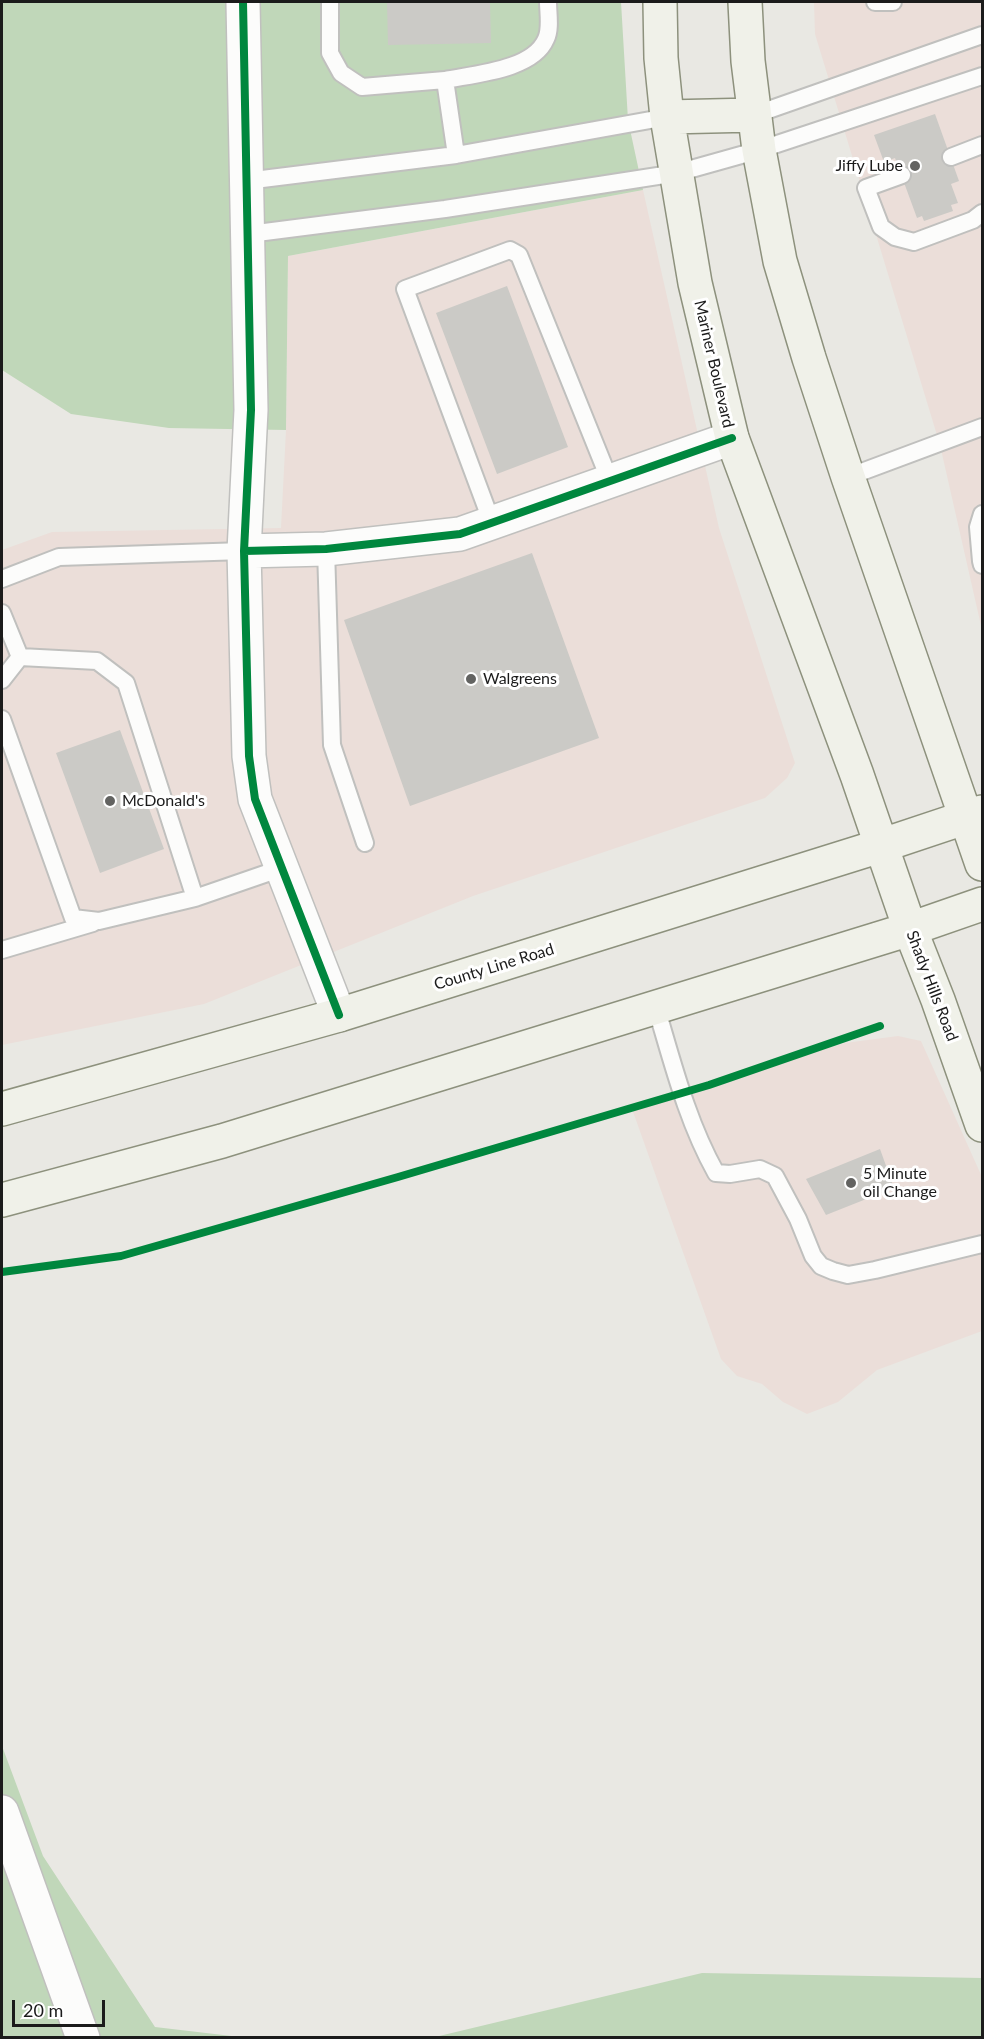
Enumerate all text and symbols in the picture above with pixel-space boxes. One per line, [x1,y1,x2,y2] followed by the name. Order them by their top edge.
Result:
[835,156,903,176] place label: Jiffy Lube
[908,159,922,173] marker: Jiffy Lube
[690,298,738,430] street label: Mariner Boulevard
[483,669,557,689] place label: Walgreens
[464,672,478,686] marker: Walgreens
[122,791,205,811] place label: McDonald's
[103,794,117,808] marker: McDonald's
[902,928,962,1044] street label: Shady Hills Road
[432,940,556,994] street label: County Line Road
[863,1164,937,1202] place label: 5 Minute oil Change
[844,1176,858,1190] marker: 5 Minute oil Change
[15,1988,108,2026] scale bar
[23,1999,63,2021] text: 20 m

